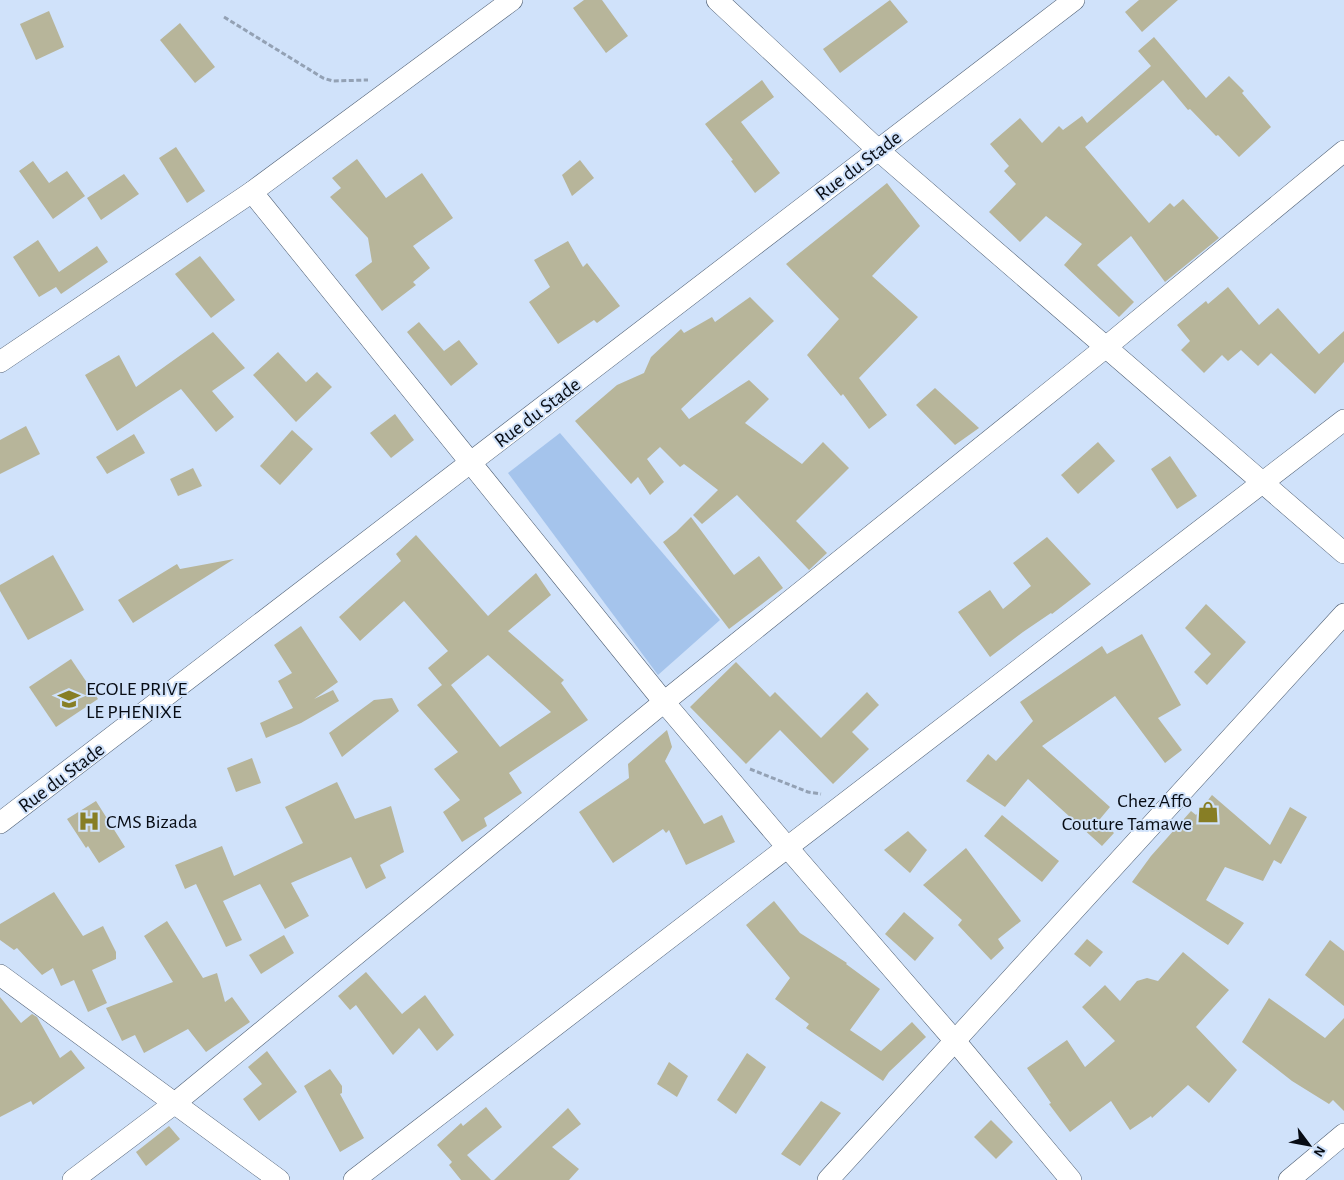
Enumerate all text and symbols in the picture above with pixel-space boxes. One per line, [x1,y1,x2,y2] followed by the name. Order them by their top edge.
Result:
[812,127,905,204] street label: Rue du Stade
[491,374,584,451] street label: Rue du Stade
[86,679,187,722] place label: ECOLE PRIVE LE PHENIXE
[56,686,82,712] school or university icon: ECOLE PRIVE LE PHENIXE
[15,739,108,816] street label: Rue du Stade
[1062,791,1192,834] place label: Chez Affo Couture Tamawe
[1195,799,1221,825] shop icon: Chez Affo Couture Tamawe
[76,808,102,834] hospital icon: CMS Bizada
[106,812,198,832] place label: CMS Bizada
[1284,1120,1334,1170] north arrow
[1311,1144,1328,1159] text: N

